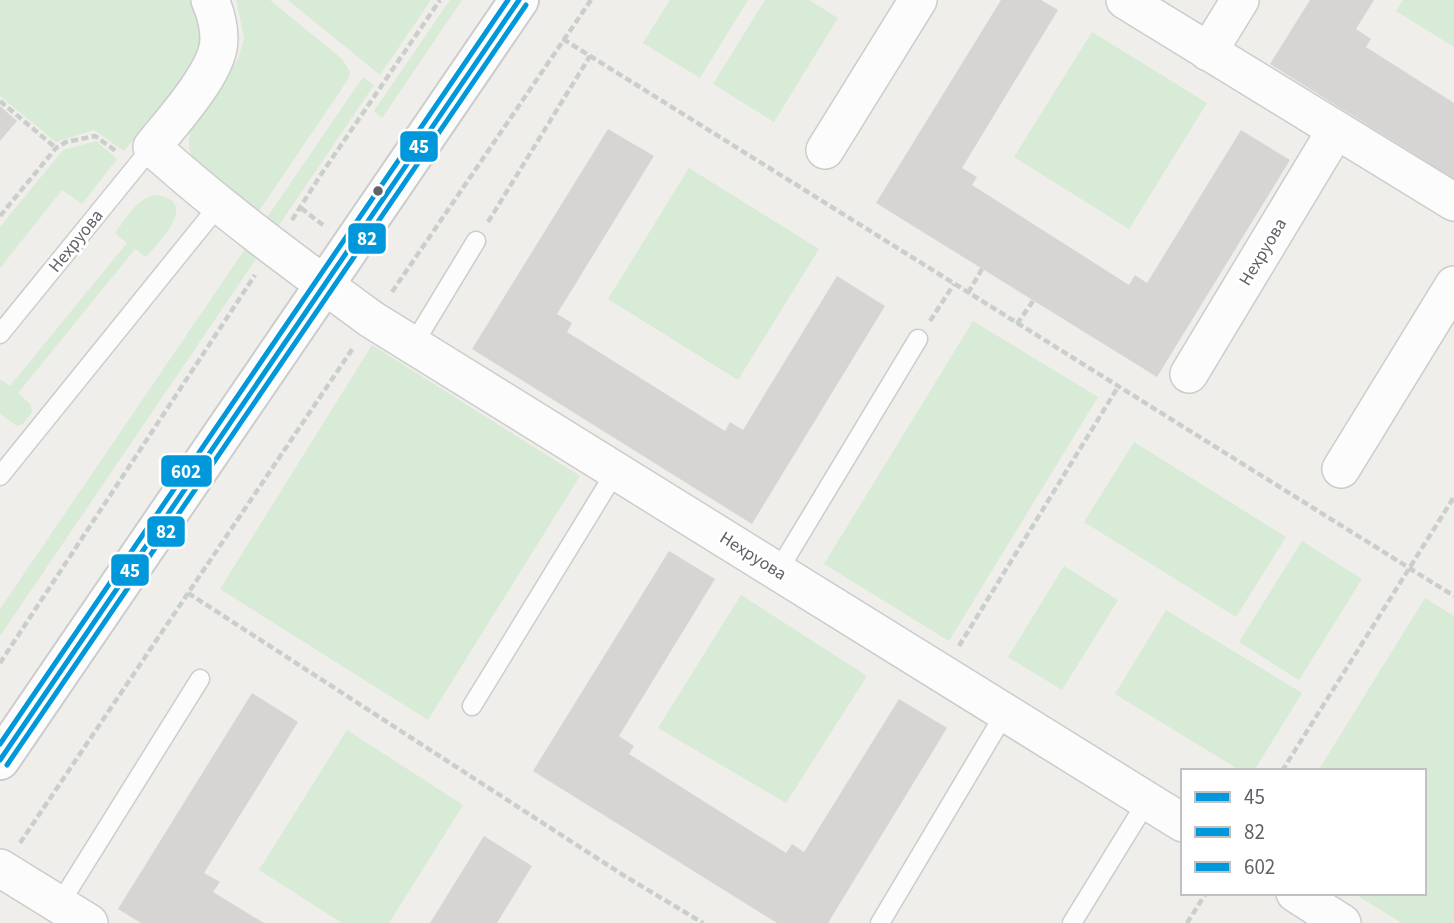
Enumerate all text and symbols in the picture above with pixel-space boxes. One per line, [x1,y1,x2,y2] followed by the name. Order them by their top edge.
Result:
[399,130,439,163] line badge: 45
[409,134,429,161] text: 45
[371,184,385,198] unlabelled marker
[43,204,109,278] street label: Нехруова
[1233,214,1293,290] street label: Нехруова
[347,222,387,255] line badge: 82
[357,226,377,253] text: 82
[160,454,213,488] line badge: 602
[171,459,201,486] text: 602
[146,515,186,548] line badge: 82
[156,519,176,546] text: 82
[715,526,791,586] street label: Нехруова
[110,553,150,587] line badge: 45
[120,558,140,585] text: 45
[1181,769,1426,895] legend
[1244,782,1265,812] text: 45
[1244,817,1265,847] text: 82
[1244,852,1275,882] text: 602

